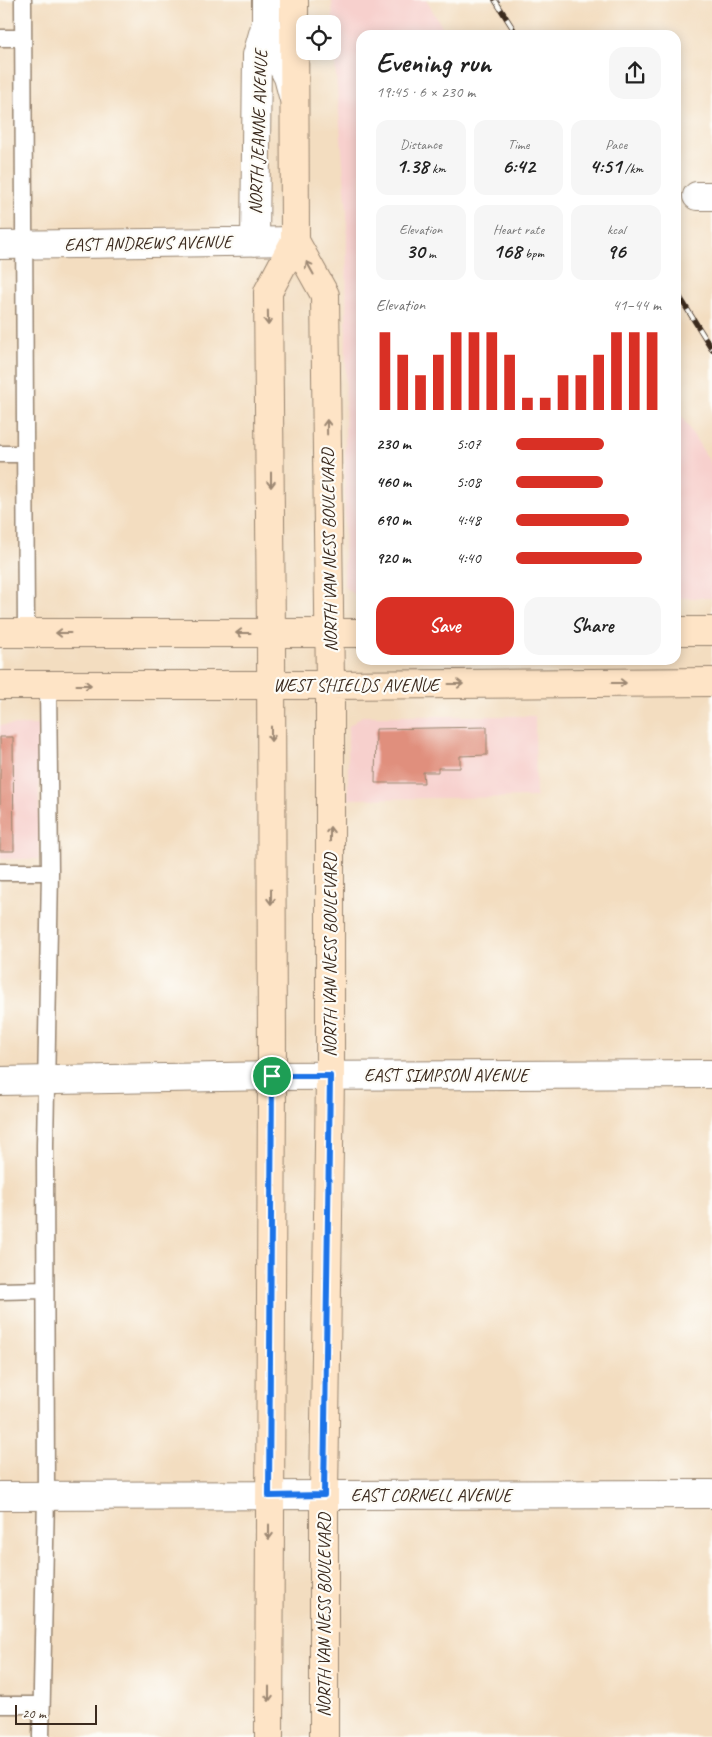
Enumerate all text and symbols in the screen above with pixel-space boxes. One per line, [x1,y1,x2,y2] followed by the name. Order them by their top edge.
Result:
[296,15,341,60] map controls
[296,15,341,60] button: locate
[376,45,491,80] text: Evening run
[244,47,272,215] street label: NORTH JEANNE AVENUE
[609,47,661,99] button: share
[376,82,475,102] text: 19:45 · 6 × 230 m
[400,136,442,153] text: Distance
[508,136,529,153] text: Time
[605,136,627,153] text: Pace
[396,153,429,179] text: 1.38
[502,153,535,179] text: 6:42
[589,153,621,179] text: 4:51
[429,160,446,177] text: km
[621,160,643,177] text: /km
[399,221,442,238] text: Elevation
[493,221,544,238] text: Heart rate
[607,221,625,238] text: kcal
[64,231,234,255] street label: EAST ANDREWS AVENUE
[406,238,425,264] text: 30
[493,238,522,264] text: 168
[607,238,626,264] text: 96
[425,245,436,262] text: m
[522,245,544,262] text: bpm
[305,261,314,276] one-way arrow
[376,295,425,315] text: Elevation
[612,295,661,315] text: 41–44 m
[263,310,273,326] one-way arrow
[322,419,332,435] one-way arrow
[376,434,411,454] text: 230 m
[456,434,481,454] text: 5:07
[316,446,342,652] street label: NORTH VAN NESS BOULEVARD
[266,472,276,488] one-way arrow
[376,472,411,492] text: 460 m
[456,472,481,492] text: 5:08
[376,510,411,530] text: 690 m
[456,510,481,530] text: 4:48
[376,548,410,568] text: 920 m
[456,548,481,568] text: 4:40
[376,597,514,655] button: Save
[524,597,661,655] button: Share
[55,628,71,638] one-way arrow
[235,628,251,638] one-way arrow
[273,674,441,696] street label: WEST SHIELDS AVENUE
[610,678,626,688] one-way arrow
[448,679,464,689] one-way arrow
[75,680,91,690] one-way arrow
[266,726,276,742] one-way arrow
[325,826,335,842] one-way arrow
[319,851,341,1057] street label: NORTH VAN NESS BOULEVARD
[266,888,276,904] one-way arrow
[251,1055,293,1097] pin
[258,1062,286,1090] icon: arrive
[364,1064,530,1086] street label: EAST SIMPSON AVENUE
[351,1484,513,1506] street label: EAST CORNELL AVENUE
[313,1511,335,1717] street label: NORTH VAN NESS BOULEVARD
[264,1523,274,1539] one-way arrow
[264,1686,274,1702] one-way arrow
[15,1702,98,1725] scale bar
[22,1705,46,1722] text: 20 m

